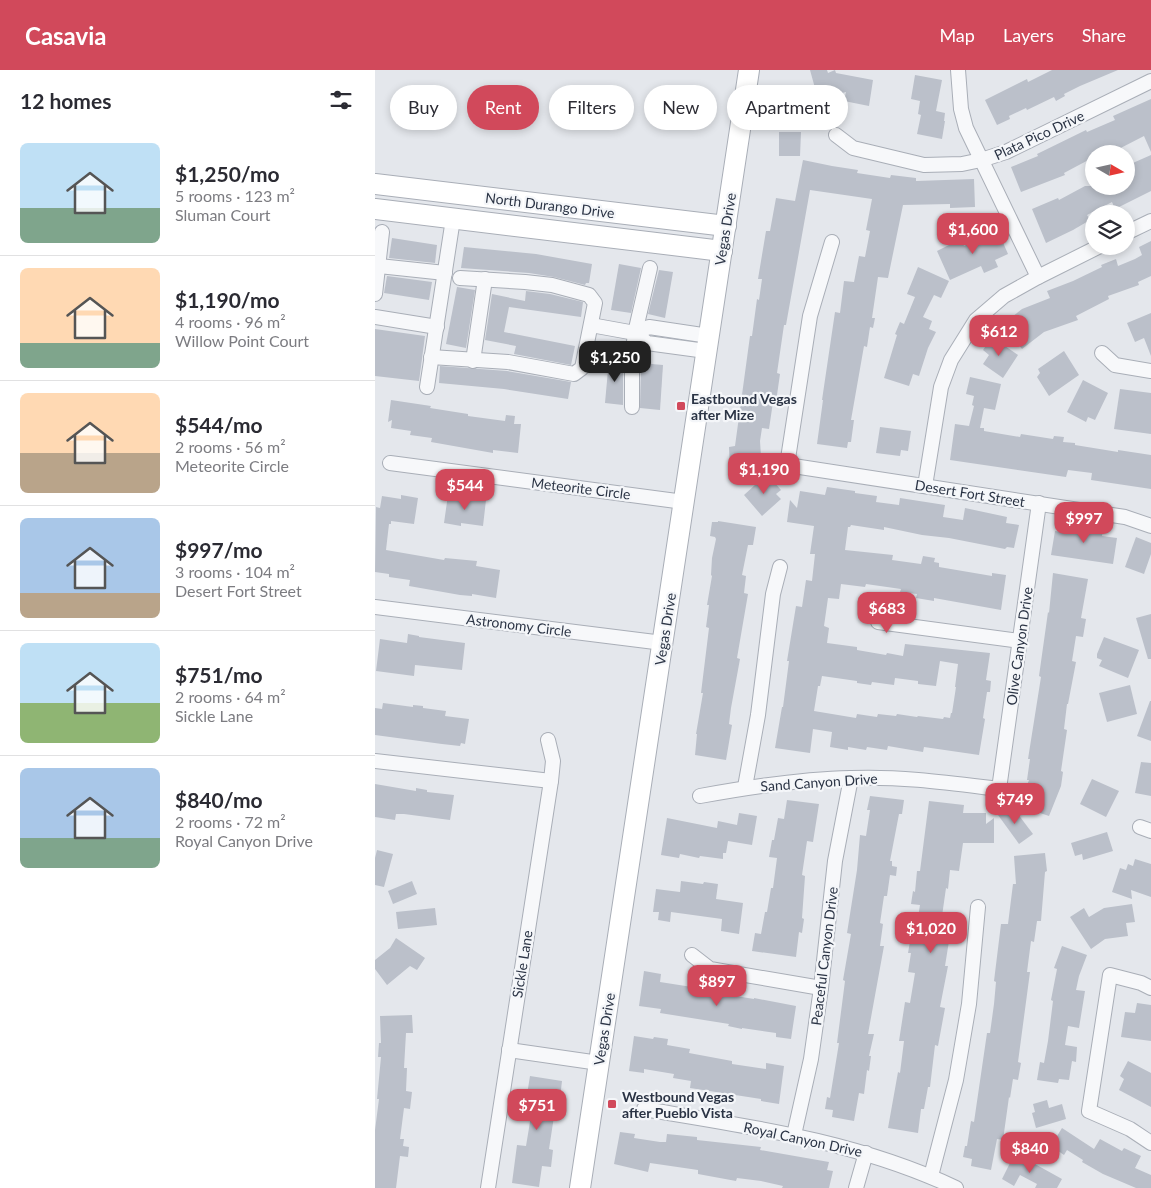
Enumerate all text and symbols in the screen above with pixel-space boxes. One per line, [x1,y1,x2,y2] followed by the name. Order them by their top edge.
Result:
[25,21,106,50] text: Casavia
[939,24,975,46] text: Map
[1003,24,1054,46] text: Layers
[1082,24,1126,46] text: Share
[390,85,457,130] chip: Buy
[467,85,539,130] chip: Rent
[549,85,634,130] chip: Filters
[644,85,717,130] chip: New
[727,85,848,130] chip: Apartment
[327,86,355,114] icon: filters
[20,88,111,113] text: 12 homes
[991,107,1087,163] street label: Plata Pico Drive
[1085,145,1135,195] north arrow
[1085,145,1135,255] map controls
[175,161,280,186] text: $1,250/mo
[60,163,120,223] icon: home
[175,186,295,205] text: 5 rooms · 123 m²
[484,189,616,221] street label: North Durango Drive
[711,192,739,266] street label: Vegas Drive
[175,205,270,224] text: Sluman Court
[1085,205,1135,255] button: layers
[932,212,1014,255] pin: $1,600
[948,219,998,238] text: $1,600
[175,287,280,312] text: $1,190/mo
[60,288,120,348] icon: home
[175,312,286,331] text: 4 rooms · 96 m²
[969,314,1029,357] pin: $612
[980,321,1018,340] text: $612
[175,331,309,350] text: Willow Point Court
[574,340,656,383] pin: $1,250
[590,347,640,366] text: $1,250
[691,390,797,423] place label: Eastbound Vegas after Mize
[675,400,687,412] marker: Eastbound Vegas after Mize
[175,412,263,437] text: $544/mo
[60,413,120,473] icon: home
[175,437,286,456] text: 2 rooms · 56 m²
[723,452,805,495] pin: $1,190
[175,456,289,475] text: Meteorite Circle
[739,459,789,478] text: $1,190
[435,468,495,511] pin: $544
[530,473,632,503] street label: Meteorite Circle
[446,475,484,494] text: $544
[914,476,1026,510] street label: Desert Fort Street
[1054,502,1114,544] pin: $997
[1065,508,1103,527] text: $997
[175,537,263,562] text: $997/mo
[60,538,120,598] icon: home
[175,562,295,581] text: 3 rooms · 104 m²
[175,581,302,600] text: Desert Fort Street
[1002,586,1036,706] street label: Olive Canyon Drive
[651,592,679,666] street label: Vegas Drive
[857,592,917,634] pin: $683
[868,598,906,617] text: $683
[465,610,573,640] street label: Astronomy Circle
[175,662,263,687] text: $751/mo
[60,663,120,723] icon: home
[175,687,286,706] text: 2 rooms · 64 m²
[175,706,253,725] text: Sickle Lane
[760,769,878,795] street label: Sand Canyon Drive
[985,782,1045,825] pin: $749
[175,787,263,812] text: $840/mo
[60,788,120,848] icon: home
[996,789,1034,808] text: $749
[175,812,286,831] text: 2 rooms · 72 m²
[175,831,313,850] text: Royal Canyon Drive
[807,886,841,1026] street label: Peaceful Canyon Drive
[890,912,972,954] pin: $1,020
[906,918,956,937] text: $1,020
[508,929,536,999] street label: Sickle Lane
[687,964,747,1007] pin: $897
[698,971,736,990] text: $897
[590,992,618,1066] street label: Vegas Drive
[507,1088,567,1131] pin: $751
[622,1088,734,1121] place label: Westbound Vegas after Pueblo Vista
[518,1095,556,1114] text: $751
[606,1098,618,1110] marker: Westbound Vegas after Pueblo Vista
[742,1118,864,1160] street label: Royal Canyon Drive
[1000,1132,1060,1174] pin: $840
[1011,1138,1049,1157] text: $840

